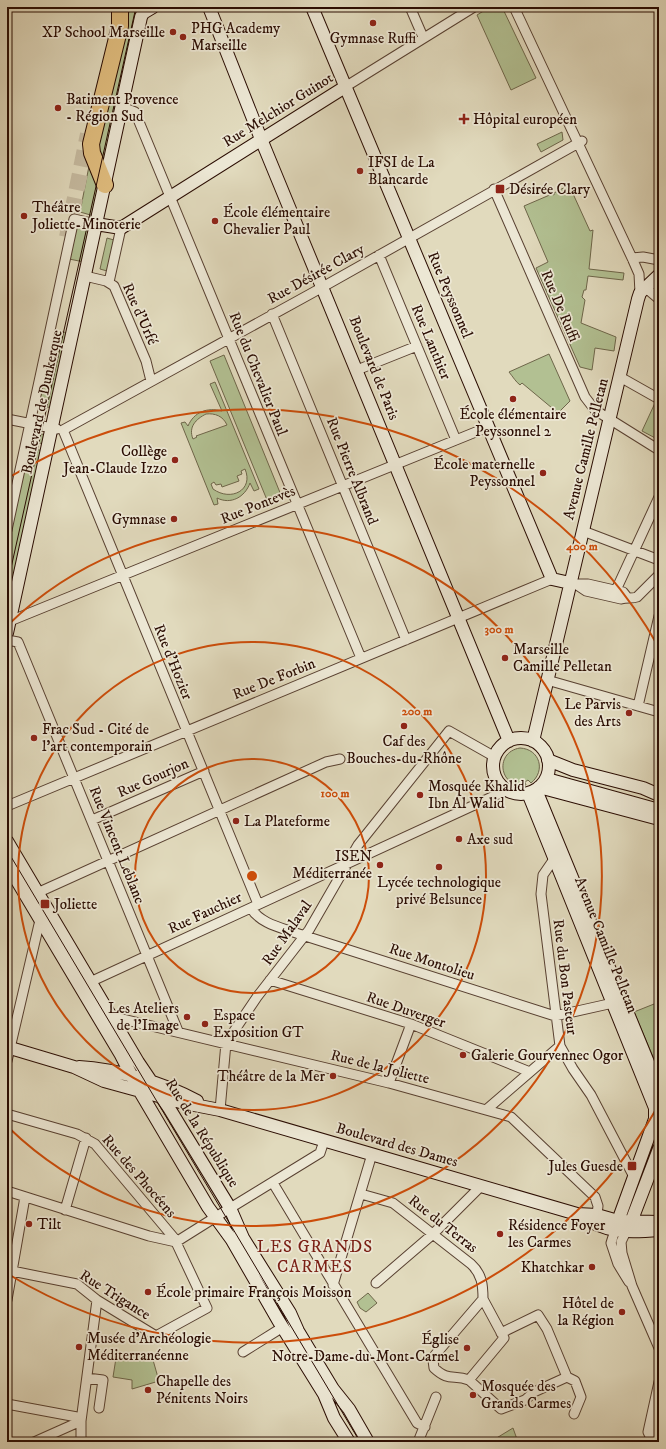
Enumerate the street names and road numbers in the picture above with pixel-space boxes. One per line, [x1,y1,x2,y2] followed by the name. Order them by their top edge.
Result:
[219,68,337,152] street label: Rue Melchior Guinot
[264,239,368,308] street label: Rue Désirée Clary
[423,249,477,342] street label: Rue Peyssonnel
[536,267,584,345] street label: Rue De Ruffi
[118,280,162,349] street label: Rue d'Urfé
[407,302,456,383] street label: Rue Lanthier
[225,309,292,439] street label: Rue du Chevalier Paul
[345,313,403,423] street label: Boulevard de Paris
[17,328,67,476] street label: Boulevard de Dunkerque
[559,376,613,522] street label: Avenue Camille Pelletan
[322,414,382,528] street label: Rue Pierre Albrand
[218,481,298,529] street label: Rue Pontevès
[149,621,197,703] street label: Rue d'Hozier
[230,654,318,704] street label: Rue De Forbin
[114,754,192,802] street label: Rue Gourjon
[85,783,149,907] street label: Rue Vincent Leblanc
[570,874,642,1016] street label: Avenue Camille Pelletan
[165,888,245,938] street label: Rue Fauchier
[258,896,317,969] street label: Rue Malaval
[548,918,582,1036] street label: Rue du Bon Pasteur
[387,939,477,985] street label: Rue Montolieu
[364,988,448,1033] street label: Rue Duverger
[329,1046,431,1088] street label: Rue de la Joliette
[161,1075,243,1191] street label: Rue de la République
[334,1119,460,1171] street label: Boulevard des Dames
[98,1130,180,1222] street label: Rue des Phocéens
[404,1191,482,1257] street label: Rue du Terras
[76,1266,154,1324] street label: Rue Trigance

